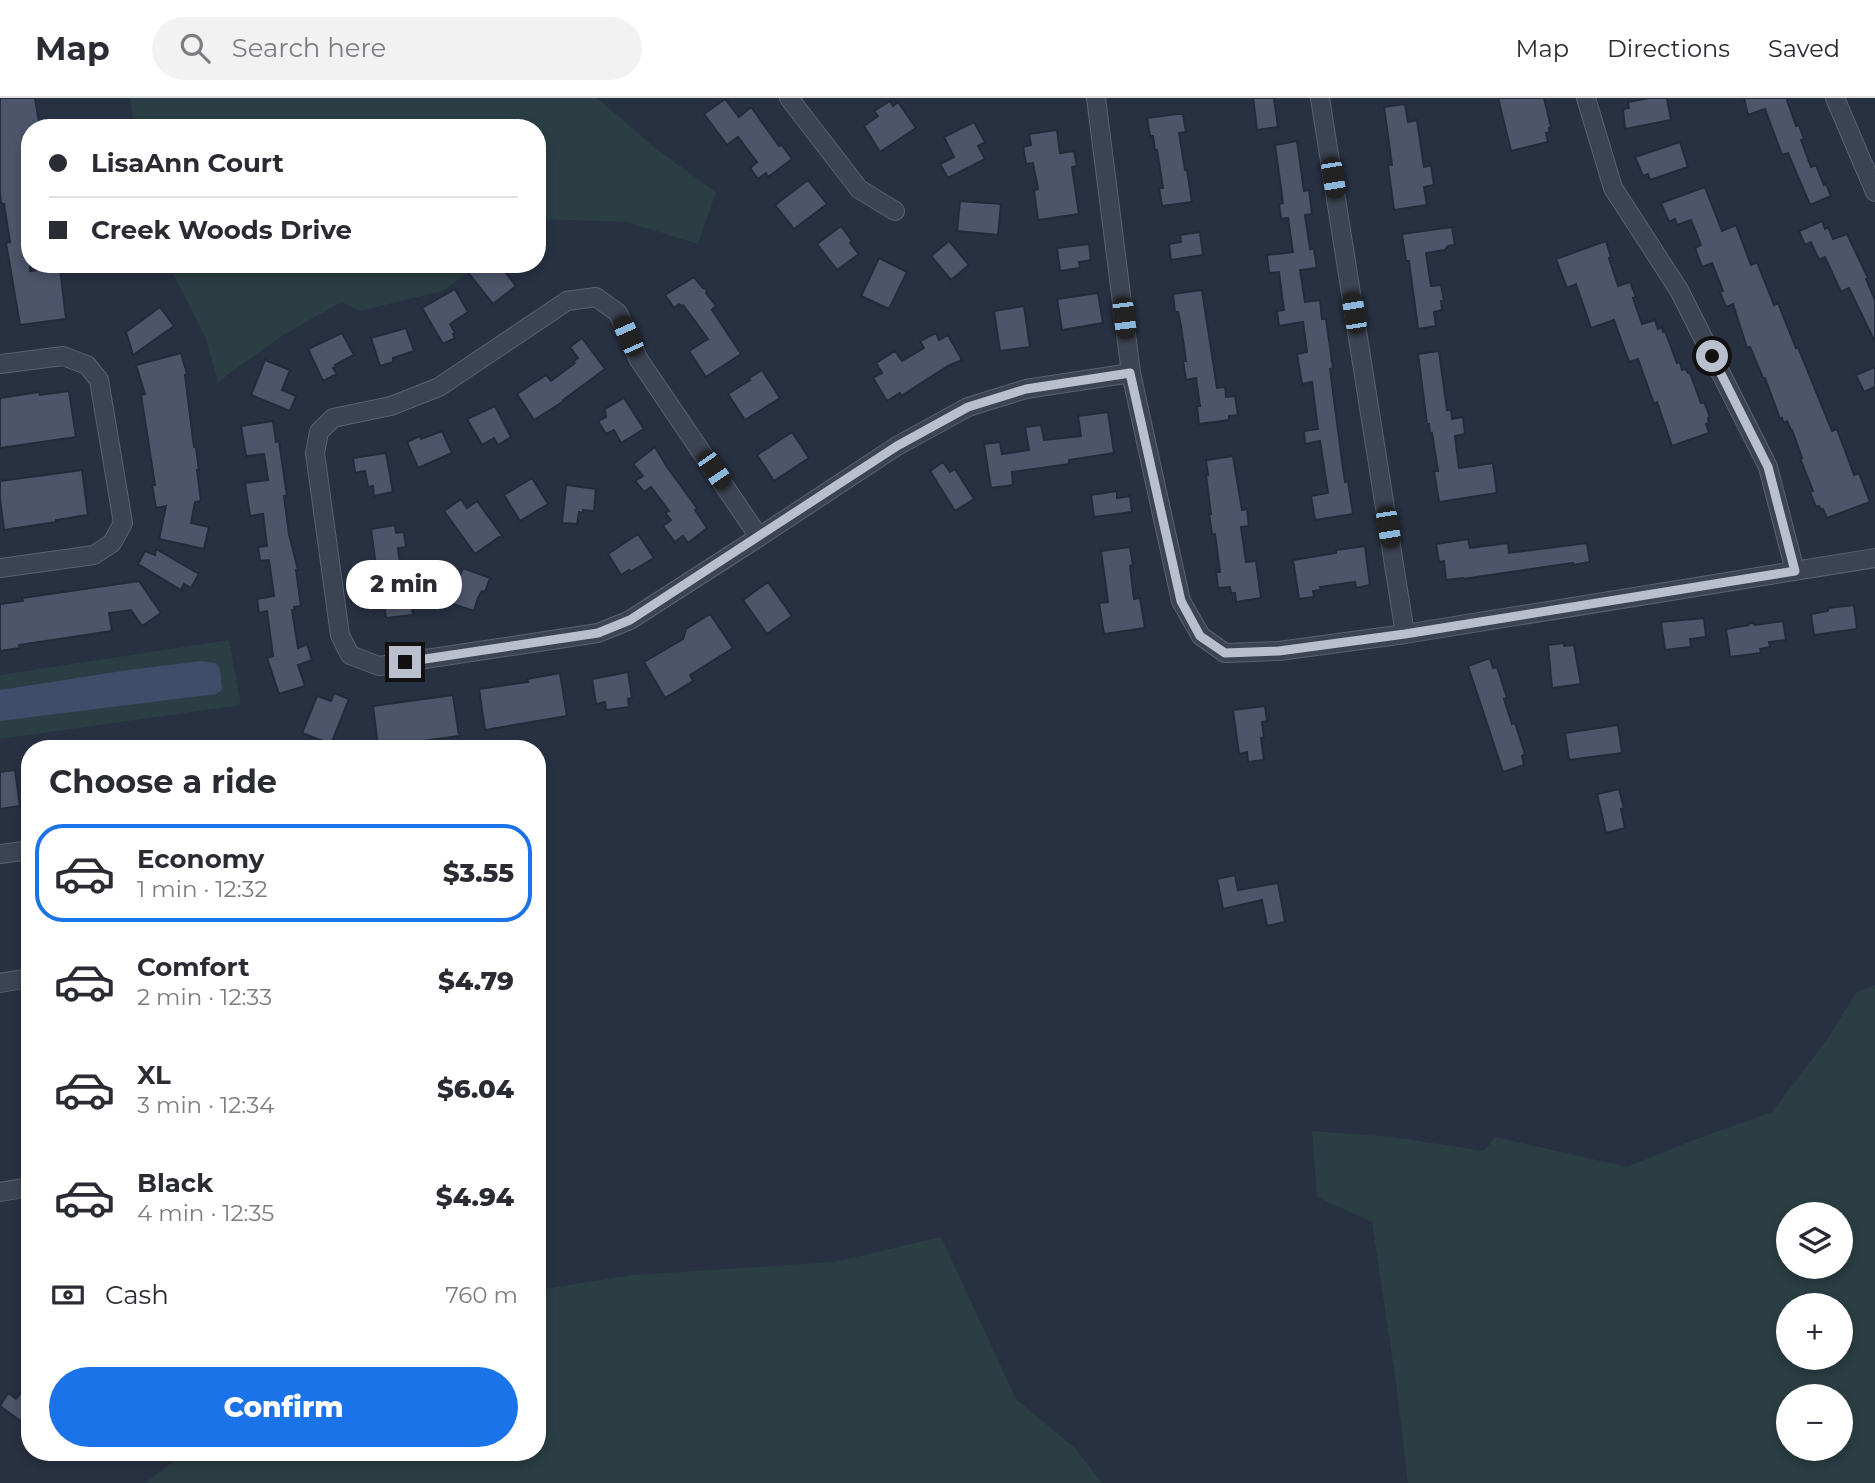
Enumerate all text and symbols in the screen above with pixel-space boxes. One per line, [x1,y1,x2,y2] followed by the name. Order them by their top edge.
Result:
[152,17,642,80] search box
[35,28,110,68] text: Map
[176,29,214,67] icon: search
[232,32,386,64] text: Search here
[1516,34,1569,63] text: Map
[1607,34,1730,63] text: Directions
[1768,34,1840,63] text: Saved
[91,147,284,179] text: LisaAnn Court
[1320,156,1347,200] car
[91,214,352,246] text: Creek Woods Drive
[1341,291,1368,335] car
[1112,296,1137,340] car
[610,313,647,359] car
[1696,340,1728,372] route start
[694,447,735,493] car
[1375,505,1402,549] car
[347,560,463,610] callout: 2 min
[370,570,438,598] text: 2 min
[389,646,421,678] route end
[49,762,277,801] text: Choose a ride
[53,842,116,905] icon: car
[137,843,264,875] text: Economy
[443,857,514,889] text: $3.55
[137,875,267,903] text: 1 min · 12:32
[53,950,116,1013] icon: car
[137,951,249,983] text: Comfort
[438,965,514,997] text: $4.79
[137,983,272,1011] text: 2 min · 12:33
[53,1058,116,1121] icon: car
[137,1059,171,1091] text: XL
[437,1073,514,1105] text: $6.04
[137,1091,274,1119] text: 3 min · 12:34
[53,1166,116,1229] icon: car
[137,1167,213,1199] text: Black
[436,1181,514,1213] text: $4.94
[137,1199,274,1227] text: 4 min · 12:35
[1776,1202,1853,1461] map controls
[1776,1202,1853,1279] button: layers
[49,1276,87,1314] icon: cash
[105,1279,169,1311] text: Cash
[445,1281,518,1309] text: 760 m
[1776,1293,1853,1370] button: +
[49,1367,518,1447] button: Confirm
[1776,1384,1853,1461] button: −

